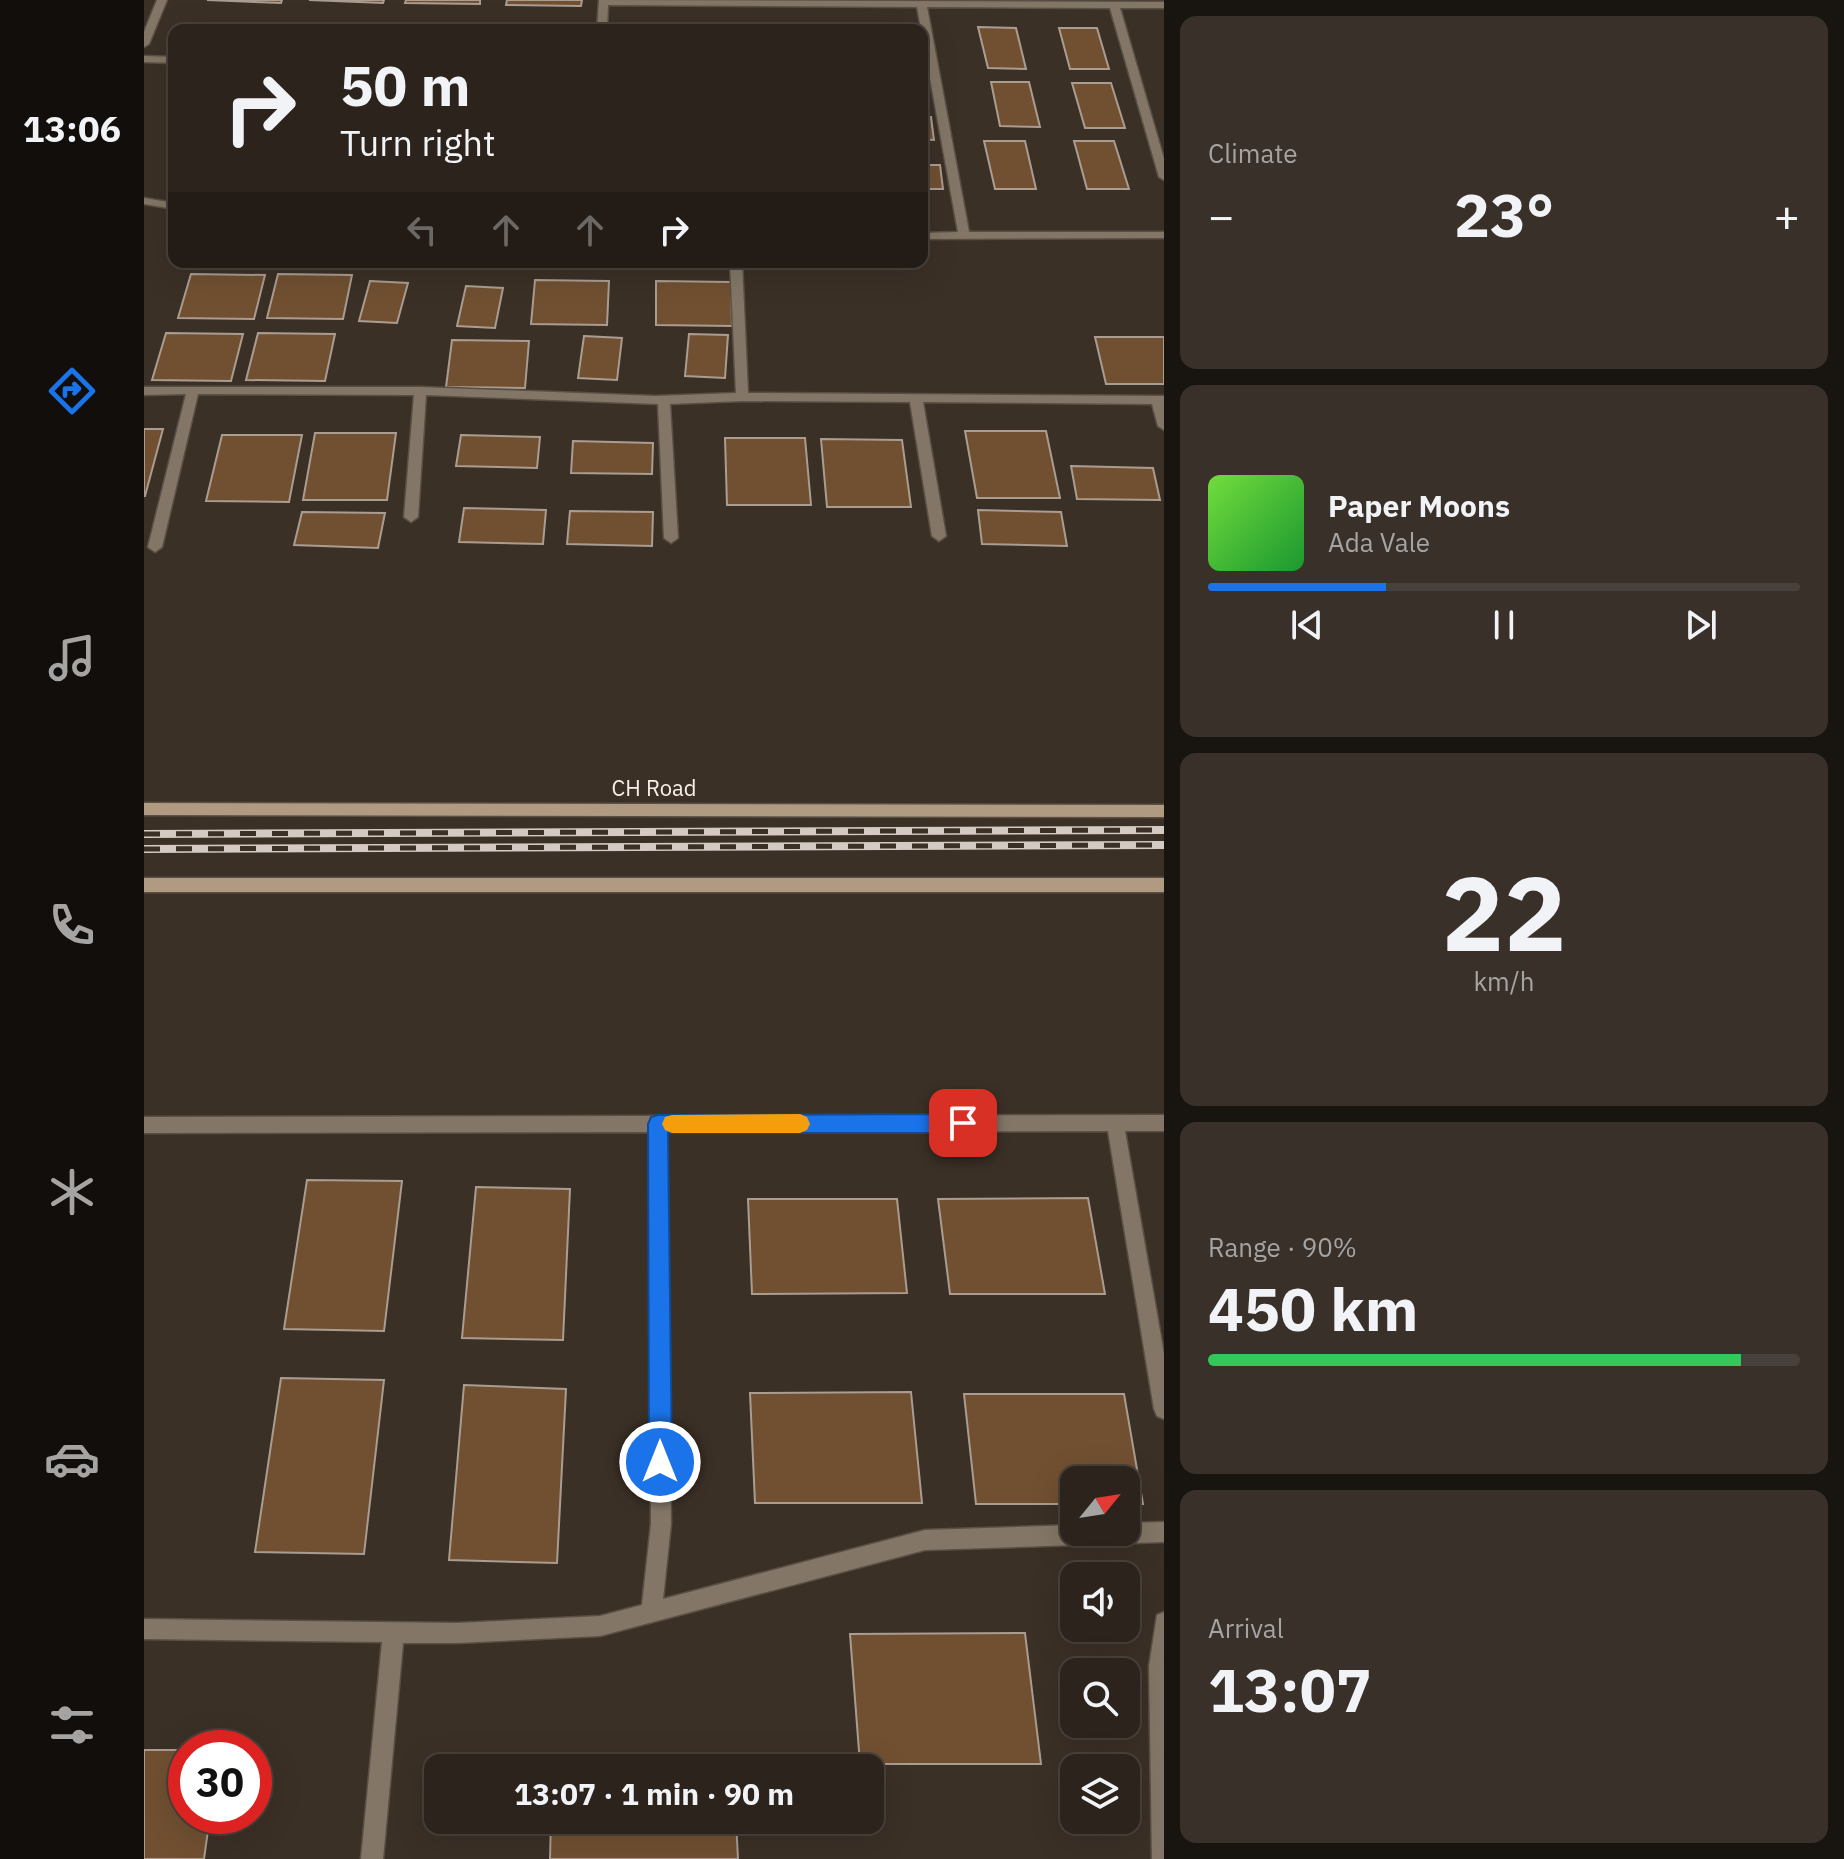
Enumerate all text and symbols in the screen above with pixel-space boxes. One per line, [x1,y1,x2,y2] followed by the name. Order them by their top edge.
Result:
[340,49,470,121] text: 50 m
[208,56,312,160] icon: right
[23,105,121,152] text: 13:06
[340,119,496,166] text: Turn right
[1208,136,1298,170] text: Climate
[1454,175,1554,254] text: 23°
[1208,187,1234,244] text: −
[1774,187,1800,244] text: +
[400,208,444,252] icon: left
[484,208,528,252] icon: ahead
[568,208,612,252] icon: ahead
[652,208,696,252] icon: right
[44,363,100,419] icon: directions
[1328,486,1510,525] text: Paper Moons
[1328,525,1430,559] text: Ada Vale
[1285,603,1329,647] icon: previous
[1482,603,1526,647] icon: pause
[1679,603,1723,647] icon: next
[44,630,100,686] icon: music
[612,773,697,802] street label: CH Road
[1442,844,1566,980] text: 22
[44,897,100,953] icon: phone
[1473,964,1535,998] text: km/h
[929,1089,997,1157] pin
[941,1101,985,1145] icon: arrive
[44,1164,100,1220] icon: climate
[1208,1230,1357,1264] text: Range · 90%
[1208,1269,1418,1348] text: 450 km
[618,1420,702,1504] position arrow
[44,1431,100,1487] icon: car
[1060,1466,1140,1546] north arrow
[1060,1466,1140,1834] map controls
[1060,1562,1140,1642] button: sound
[1208,1611,1284,1645] text: Arrival
[1208,1650,1372,1729] text: 13:07
[1060,1658,1140,1738] button: search
[44,1697,100,1753] icon: filters
[168,1730,272,1834] speed limit sign: 30
[1060,1754,1140,1834] button: layers
[514,1774,794,1813] text: 13:07 · 1 min · 90 m

